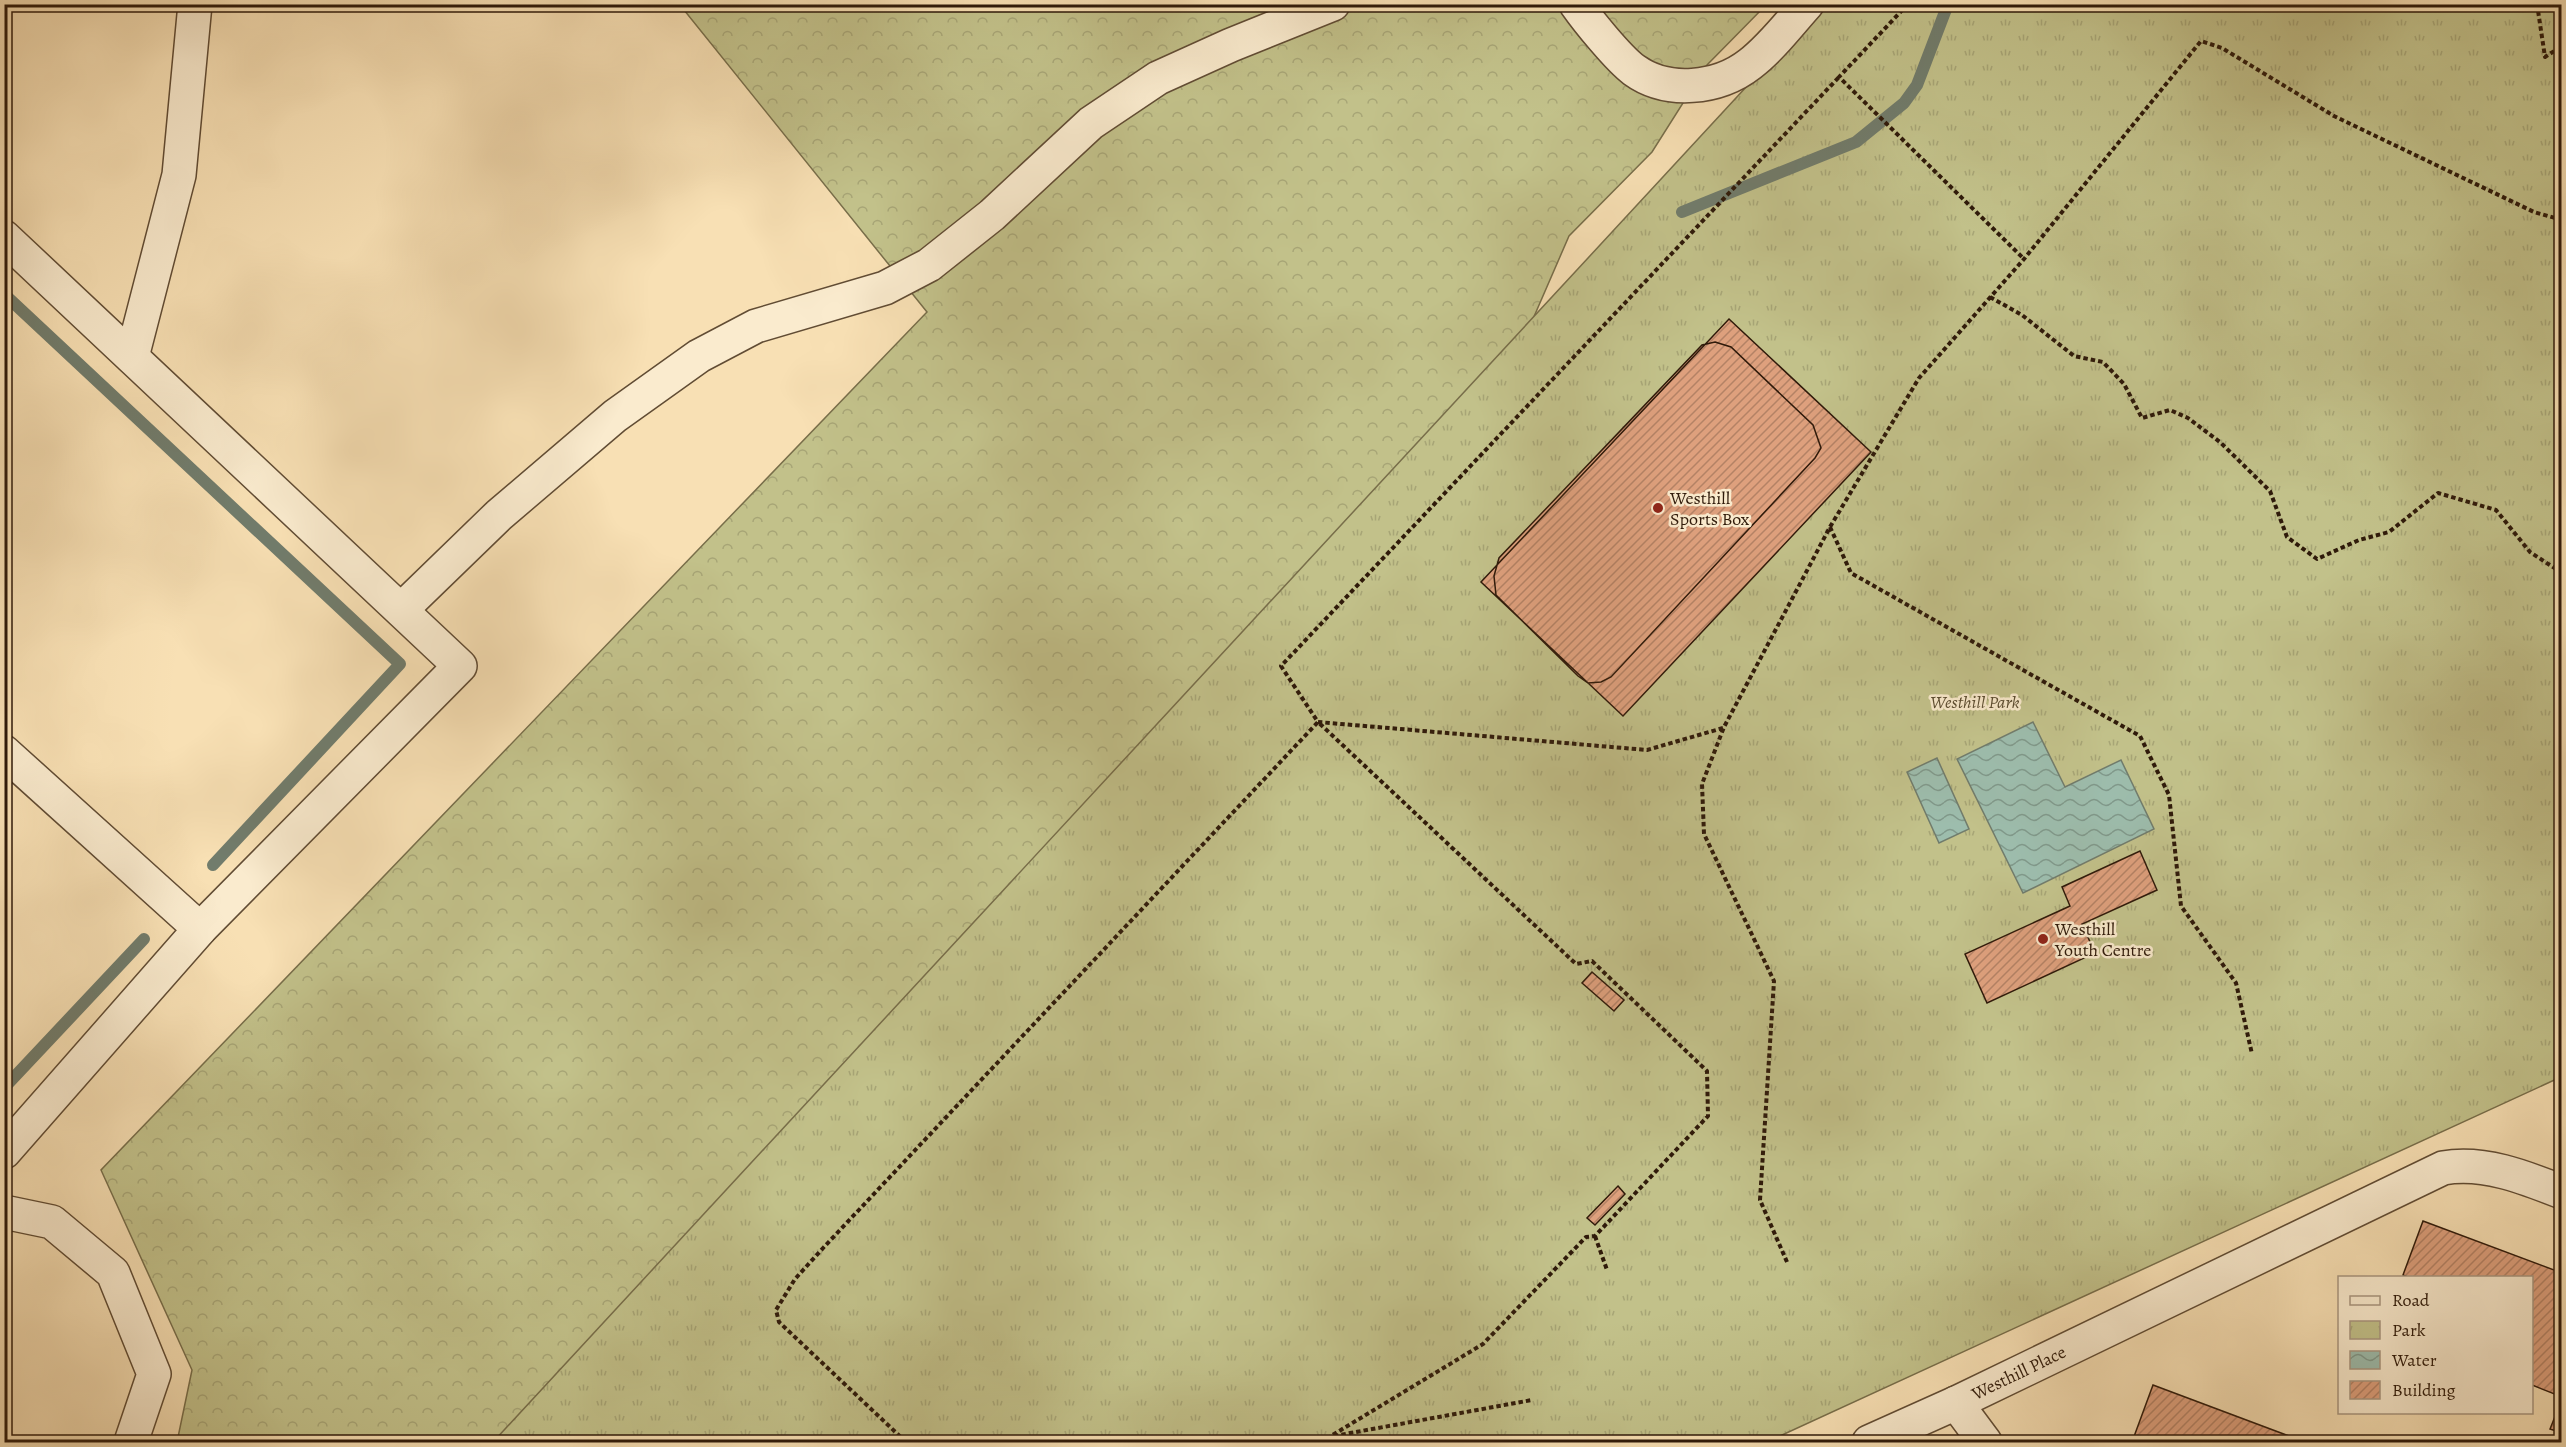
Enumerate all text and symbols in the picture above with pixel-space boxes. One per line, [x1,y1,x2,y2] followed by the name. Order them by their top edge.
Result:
[1669,486,1750,531] place label: Westhill Sports Box
[1651,501,1665,515] marker: Westhill Sports Box
[1930,690,2020,714] park label: Westhill Park
[2054,917,2151,962] place label: Westhill Youth Centre
[2036,932,2050,946] marker: Westhill Youth Centre
[2338,1276,2533,1414] legend
[2392,1288,2430,1312] text: Road
[2392,1318,2426,1342] text: Park
[1967,1340,2070,1406] street label: Westhill Place
[2391,1348,2437,1372] text: Water
[2392,1378,2456,1402] text: Building

